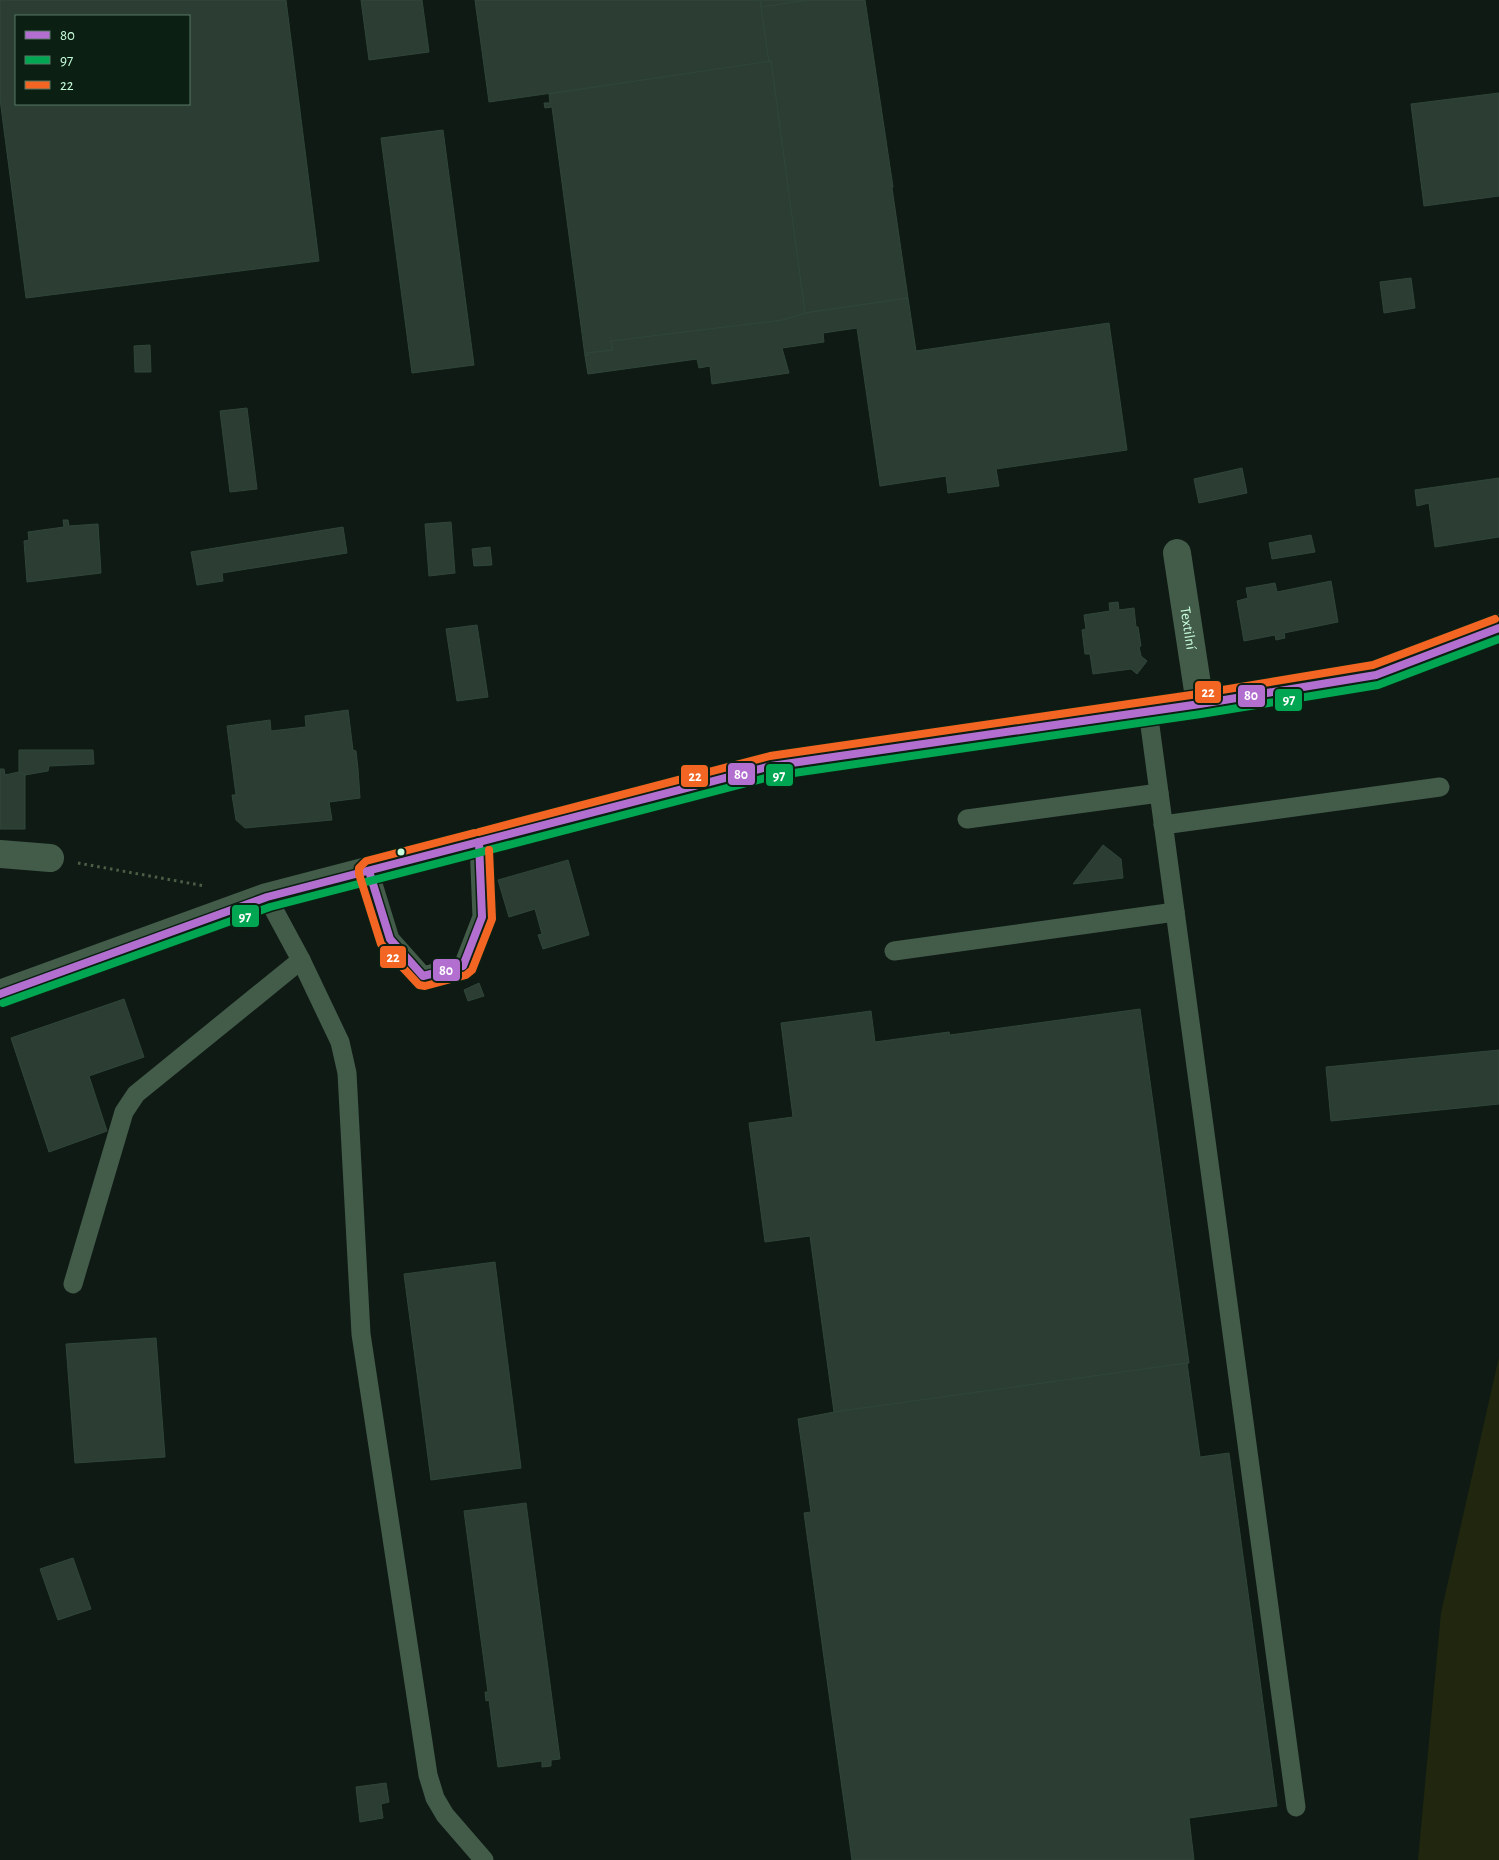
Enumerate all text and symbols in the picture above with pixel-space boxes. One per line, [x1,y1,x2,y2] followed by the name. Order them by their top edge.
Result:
[15,15,190,105] legend
[60,28,75,43] text: 80
[60,53,73,68] text: 97
[60,78,74,93] text: 22
[1177,606,1199,651] street label: Textilní
[1194,680,1222,704] line badge: 22
[1237,684,1266,708] line badge: 80
[1201,686,1215,700] text: 22
[1274,688,1303,712] line badge: 97
[1244,689,1258,703] text: 80
[1283,693,1295,707] text: 97
[727,762,756,786] line badge: 80
[765,763,794,787] line badge: 97
[680,764,709,788] line badge: 22
[734,768,748,782] text: 80
[773,769,785,783] text: 97
[688,770,702,784] text: 22
[396,847,406,857] unlabelled marker
[231,904,260,928] line badge: 97
[239,910,251,924] text: 97
[379,945,407,969] line badge: 22
[386,951,400,965] text: 22
[432,958,461,982] line badge: 80
[439,964,453,978] text: 80

